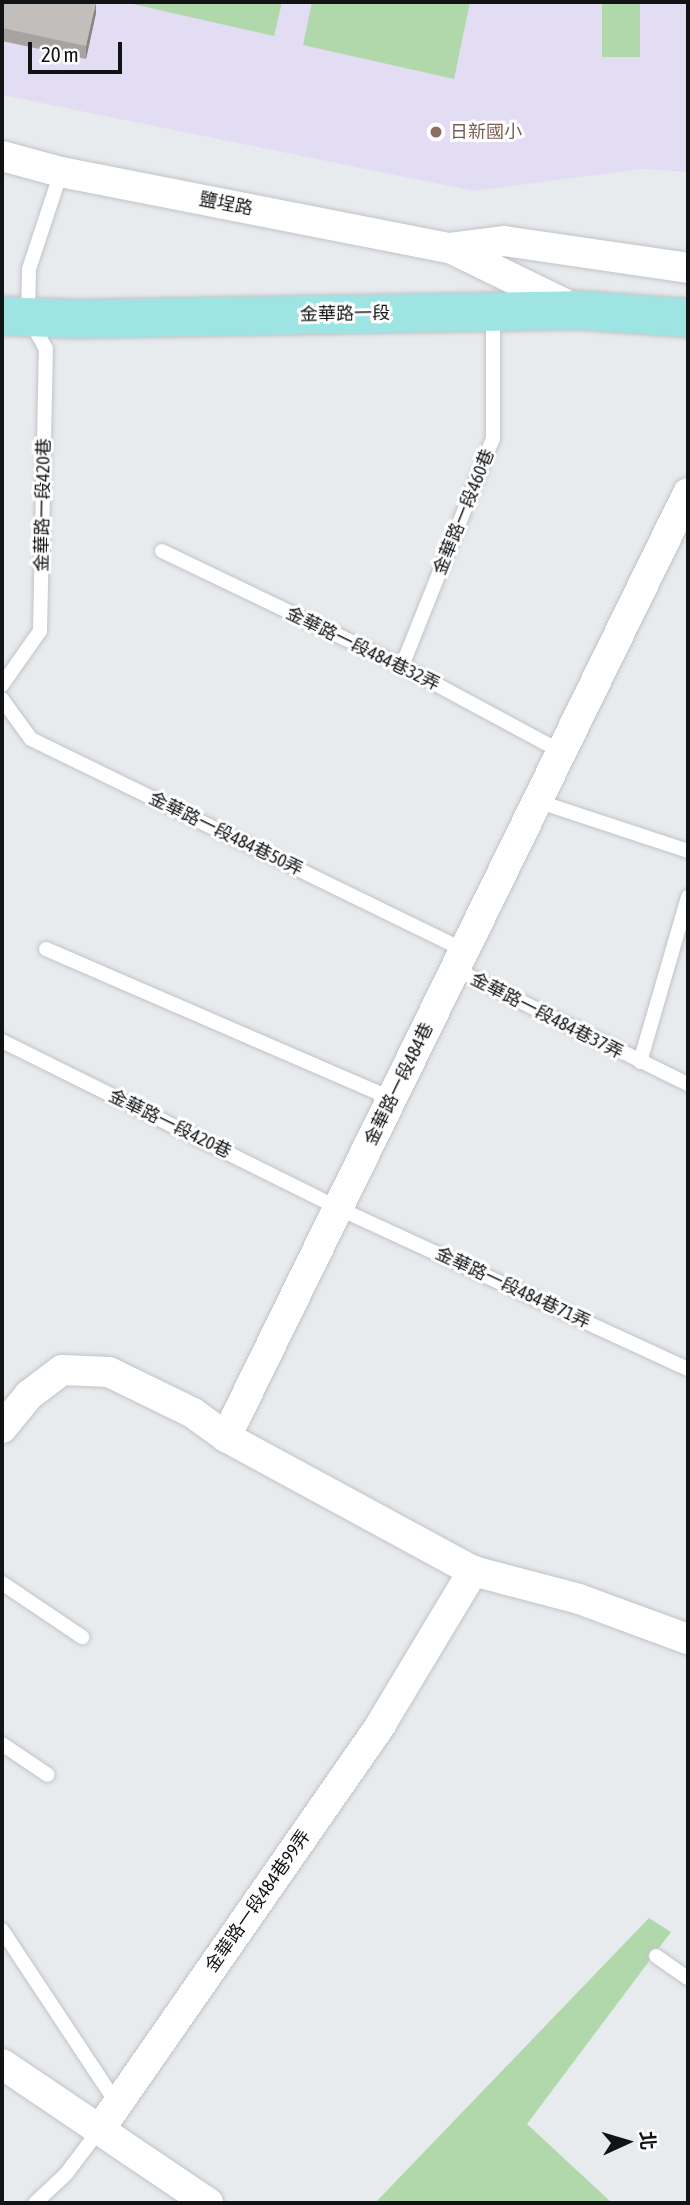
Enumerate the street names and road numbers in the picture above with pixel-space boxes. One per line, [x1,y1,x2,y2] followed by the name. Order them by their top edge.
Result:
[197,188,255,220] street label: 鹽埕路
[300,302,390,326] street label: 金華路一段
[31,438,55,572] street label: 金華路一段420巷
[429,446,499,578] street label: 金華路一段460巷
[283,602,443,696] street label: 金華路一段484巷32弄
[146,787,306,881] street label: 金華路一段484巷50弄
[467,968,627,1064] street label: 金華路一段484巷37弄
[360,1019,438,1149] street label: 金華路一段484巷
[105,1085,235,1163] street label: 金華路一段420巷
[432,1243,594,1333] street label: 金華路一段484巷71弄
[201,1826,315,1976] street label: 金華路一段484巷99弄

